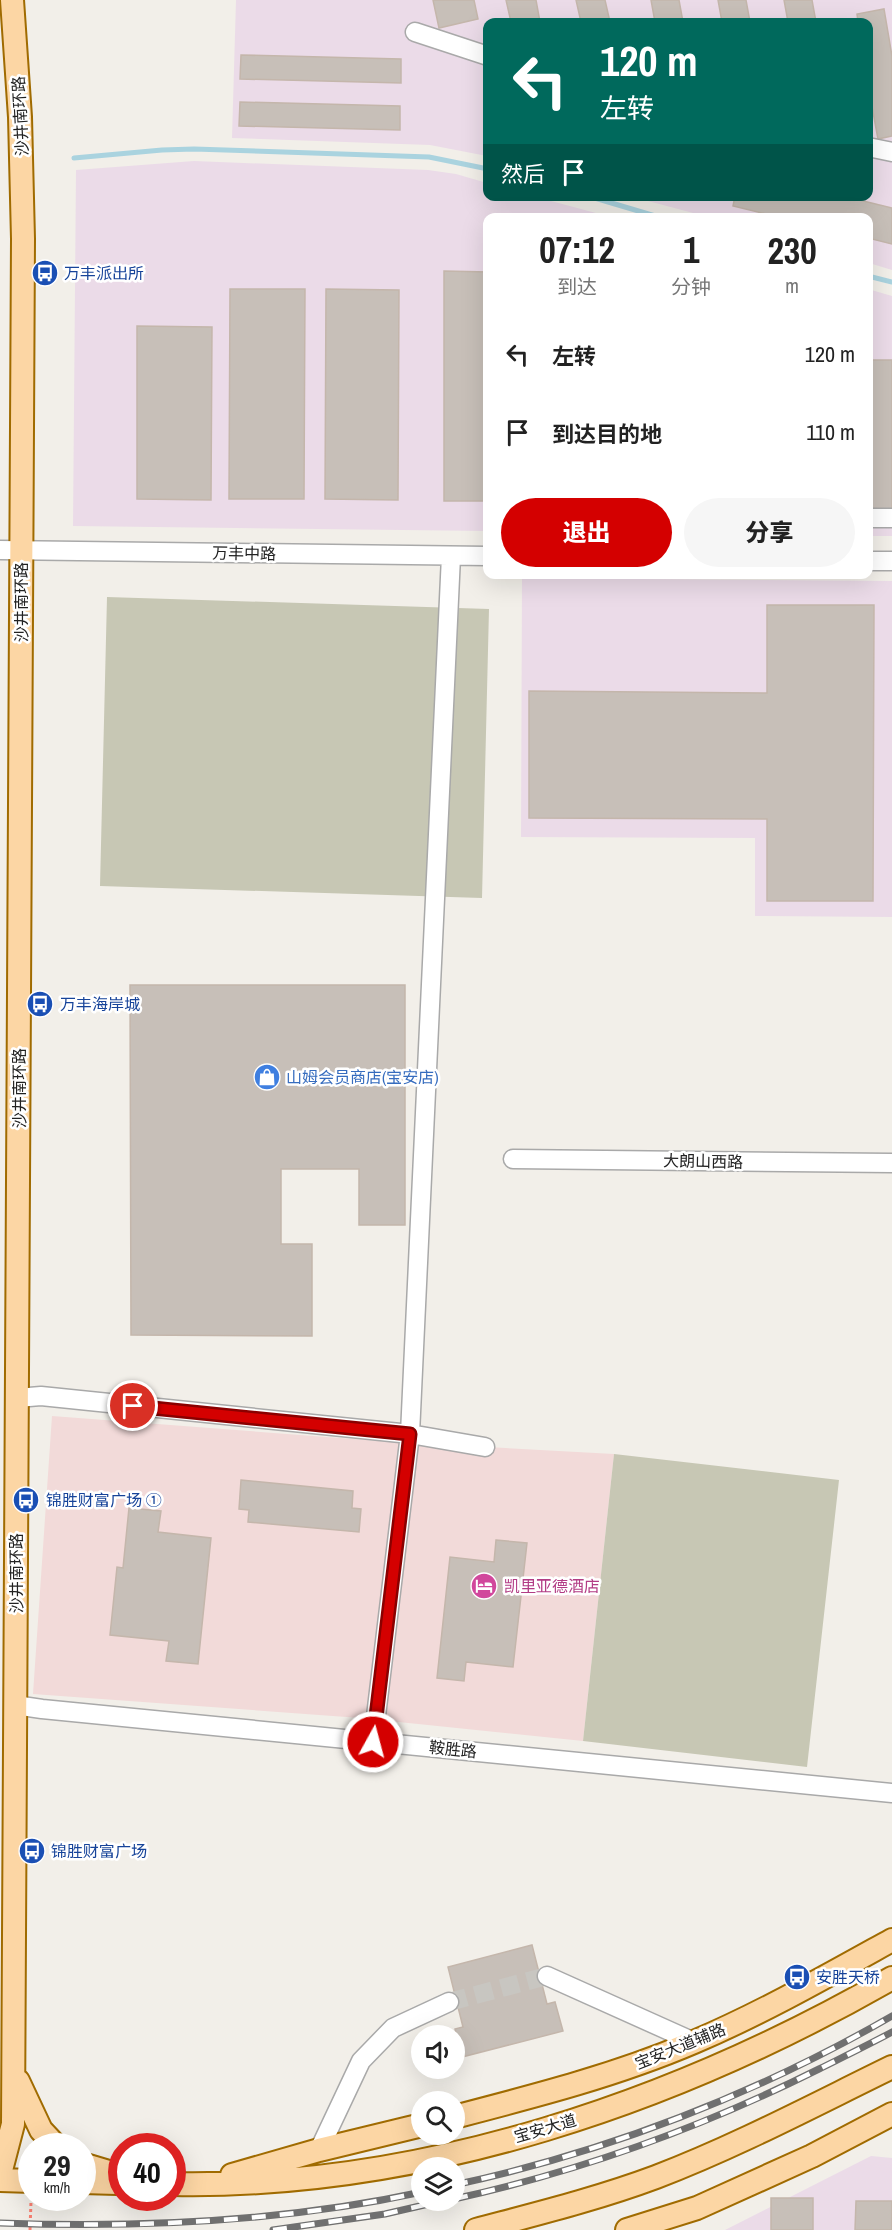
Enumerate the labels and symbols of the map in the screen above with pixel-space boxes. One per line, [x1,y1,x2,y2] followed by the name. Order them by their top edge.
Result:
[7,75,33,157] street label: 沙井南环路
[30,258,60,288] bus stop icon: 万丰派出所
[64,262,144,284] place label: 万丰派出所
[212,541,276,565] street label: 万丰中路
[10,562,32,642] street label: 沙井南环路
[25,989,55,1019] bus stop icon: 万丰海岸城
[60,993,140,1015] place label: 万丰海岸城
[8,1048,30,1128] street label: 沙井南环路
[252,1062,282,1092] shop icon: 山姆会员商店(宝安店)
[286,1066,439,1088] place label: 山姆会员商店(宝安店)
[663,1149,743,1173] street label: 大朗山西路
[107,1380,158,1431] pin
[11,1485,41,1515] bus stop icon: 锦胜财富广场 ①
[46,1489,162,1511] place label: 锦胜财富广场 ①
[5,1533,27,1613] street label: 沙井南环路
[469,1571,499,1601] hotel icon: 凯里亚德酒店
[504,1575,600,1597] place label: 凯里亚德酒店
[341,1710,405,1774] position arrow
[428,1736,478,1762] street label: 鞍胜路
[17,1836,47,1866] bus stop icon: 锦胜财富广场
[51,1840,147,1862] place label: 锦胜财富广场
[782,1962,812,1992] bus stop icon: 安胜天桥
[816,1966,880,1988] place label: 安胜天桥
[631,2018,729,2074] street label: 宝安大道辅路
[511,2109,579,2147] street label: 宝安大道
[108,2133,186,2211] speed limit sign: 40

